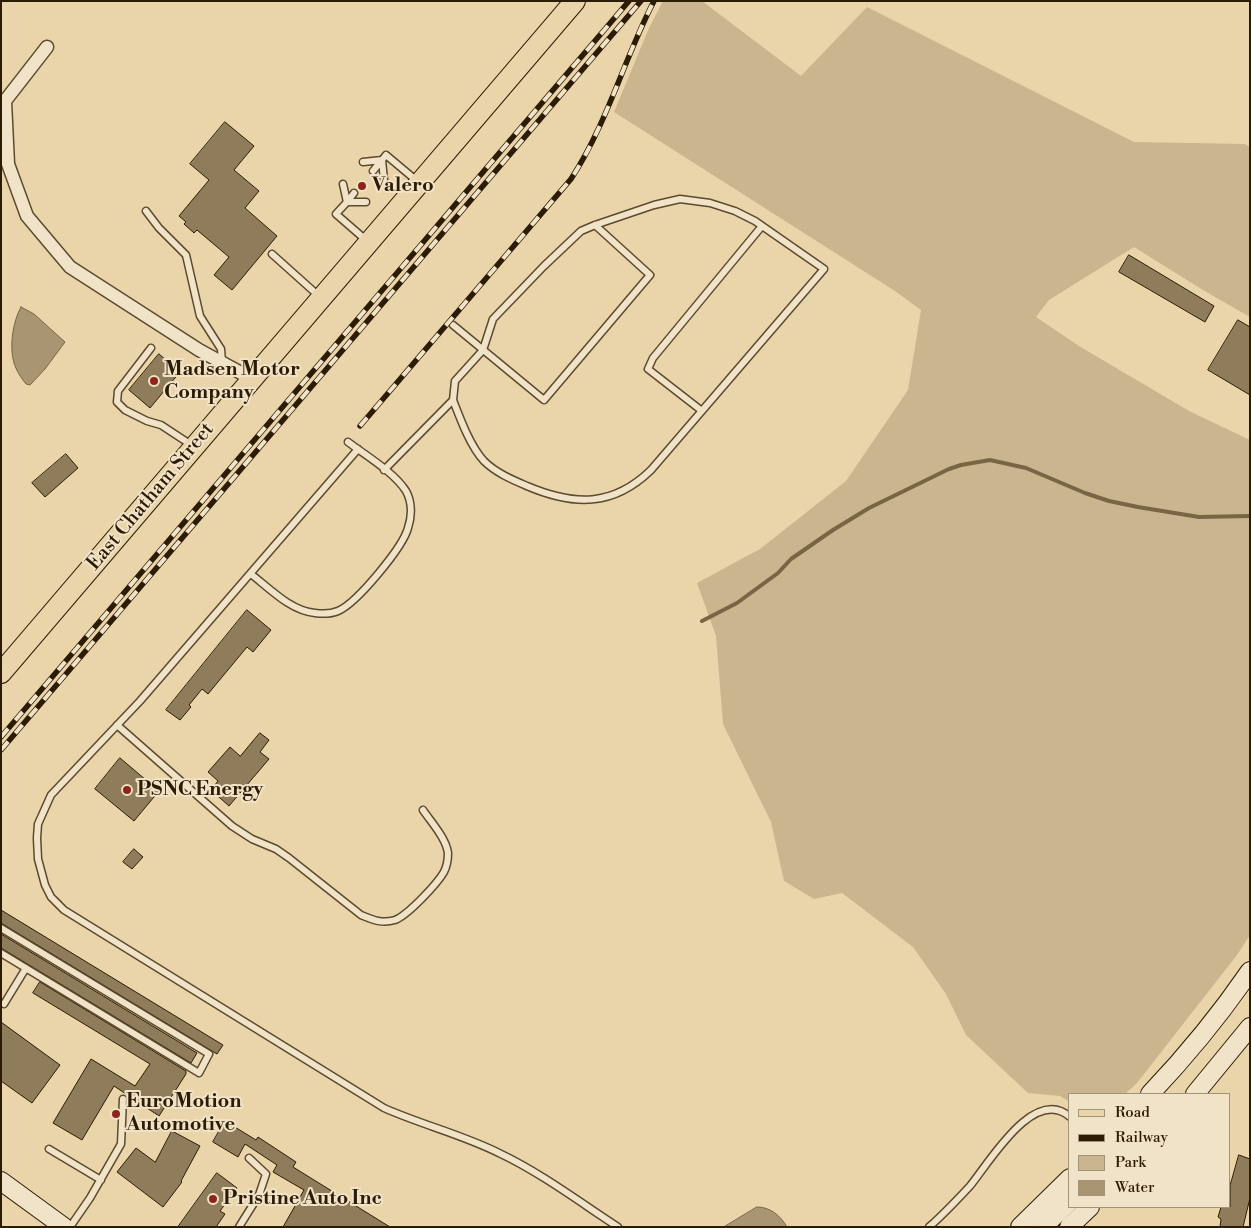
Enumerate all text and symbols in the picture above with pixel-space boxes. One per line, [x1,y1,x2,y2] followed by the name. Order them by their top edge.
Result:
[372,174,434,198] place label: Valero
[356,180,368,192] marker: Valero
[164,358,300,405] place label: Madsen Motor Company
[148,375,160,387] marker: Madsen Motor Company
[82,418,220,576] street label: East Chatham Street
[137,778,263,802] place label: PSNC Energy
[121,784,133,796] marker: PSNC Energy
[126,1090,242,1137] place label: EuroMotion Automotive
[1068,1093,1231,1208] legend
[1115,1103,1150,1122] text: Road
[110,1108,122,1120] marker: EuroMotion Automotive
[1115,1128,1168,1147] text: Railway
[1115,1153,1146,1172] text: Park
[1115,1178,1154,1197] text: Water
[223,1187,382,1211] place label: Pristine Auto Inc
[207,1193,219,1205] marker: Pristine Auto Inc

